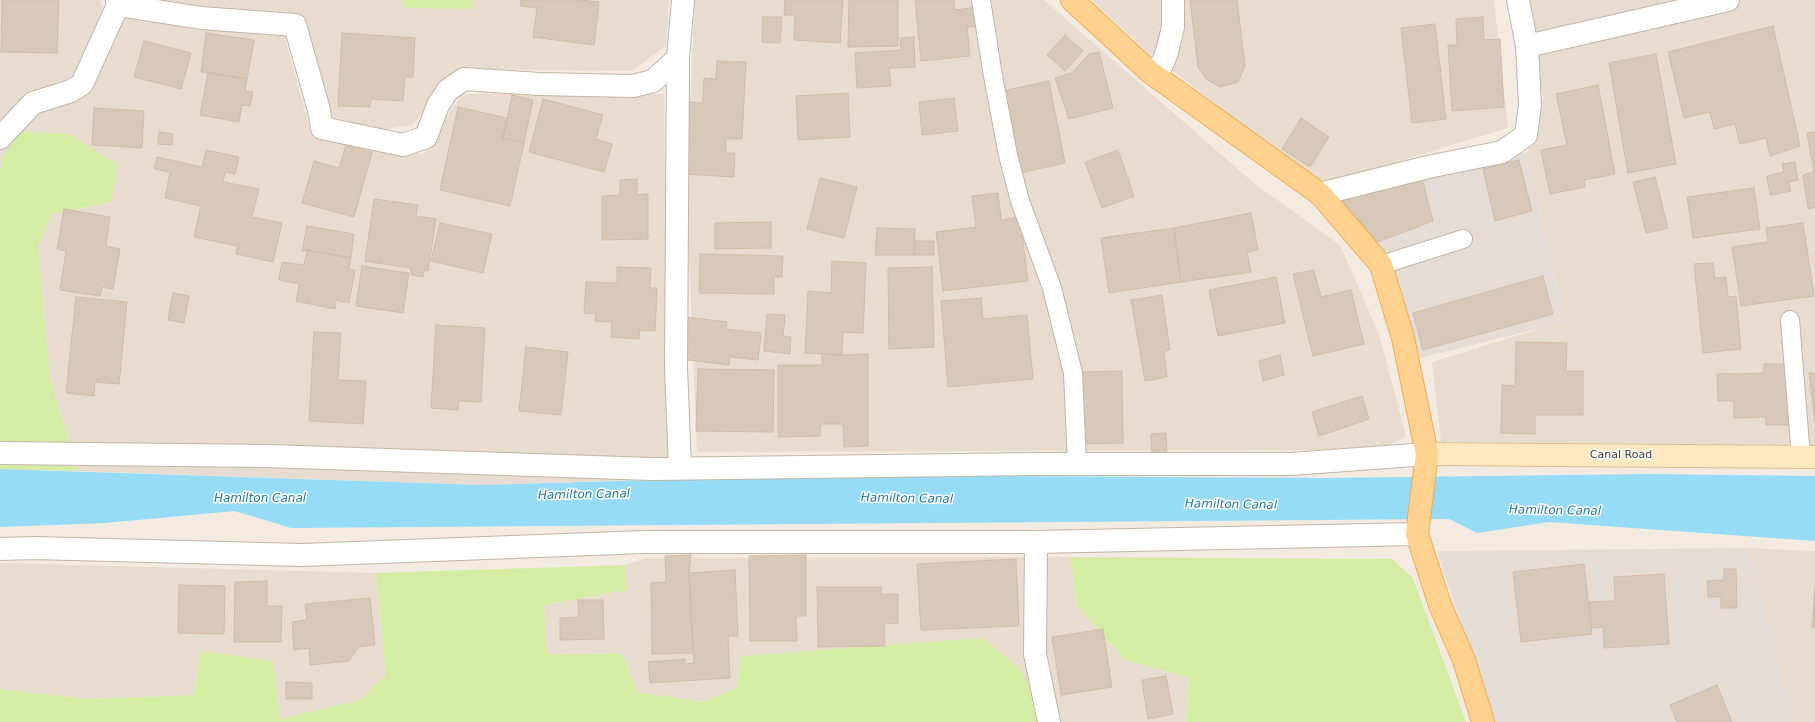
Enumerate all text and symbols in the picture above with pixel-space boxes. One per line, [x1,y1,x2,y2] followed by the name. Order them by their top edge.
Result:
[1590,448,1652,462] street label: Canal Road
[538,487,630,503] water label: Hamilton Canal
[861,491,953,507] water label: Hamilton Canal
[214,492,306,506] water label: Hamilton Canal
[1185,497,1277,513] water label: Hamilton Canal
[1509,503,1601,519] water label: Hamilton Canal

